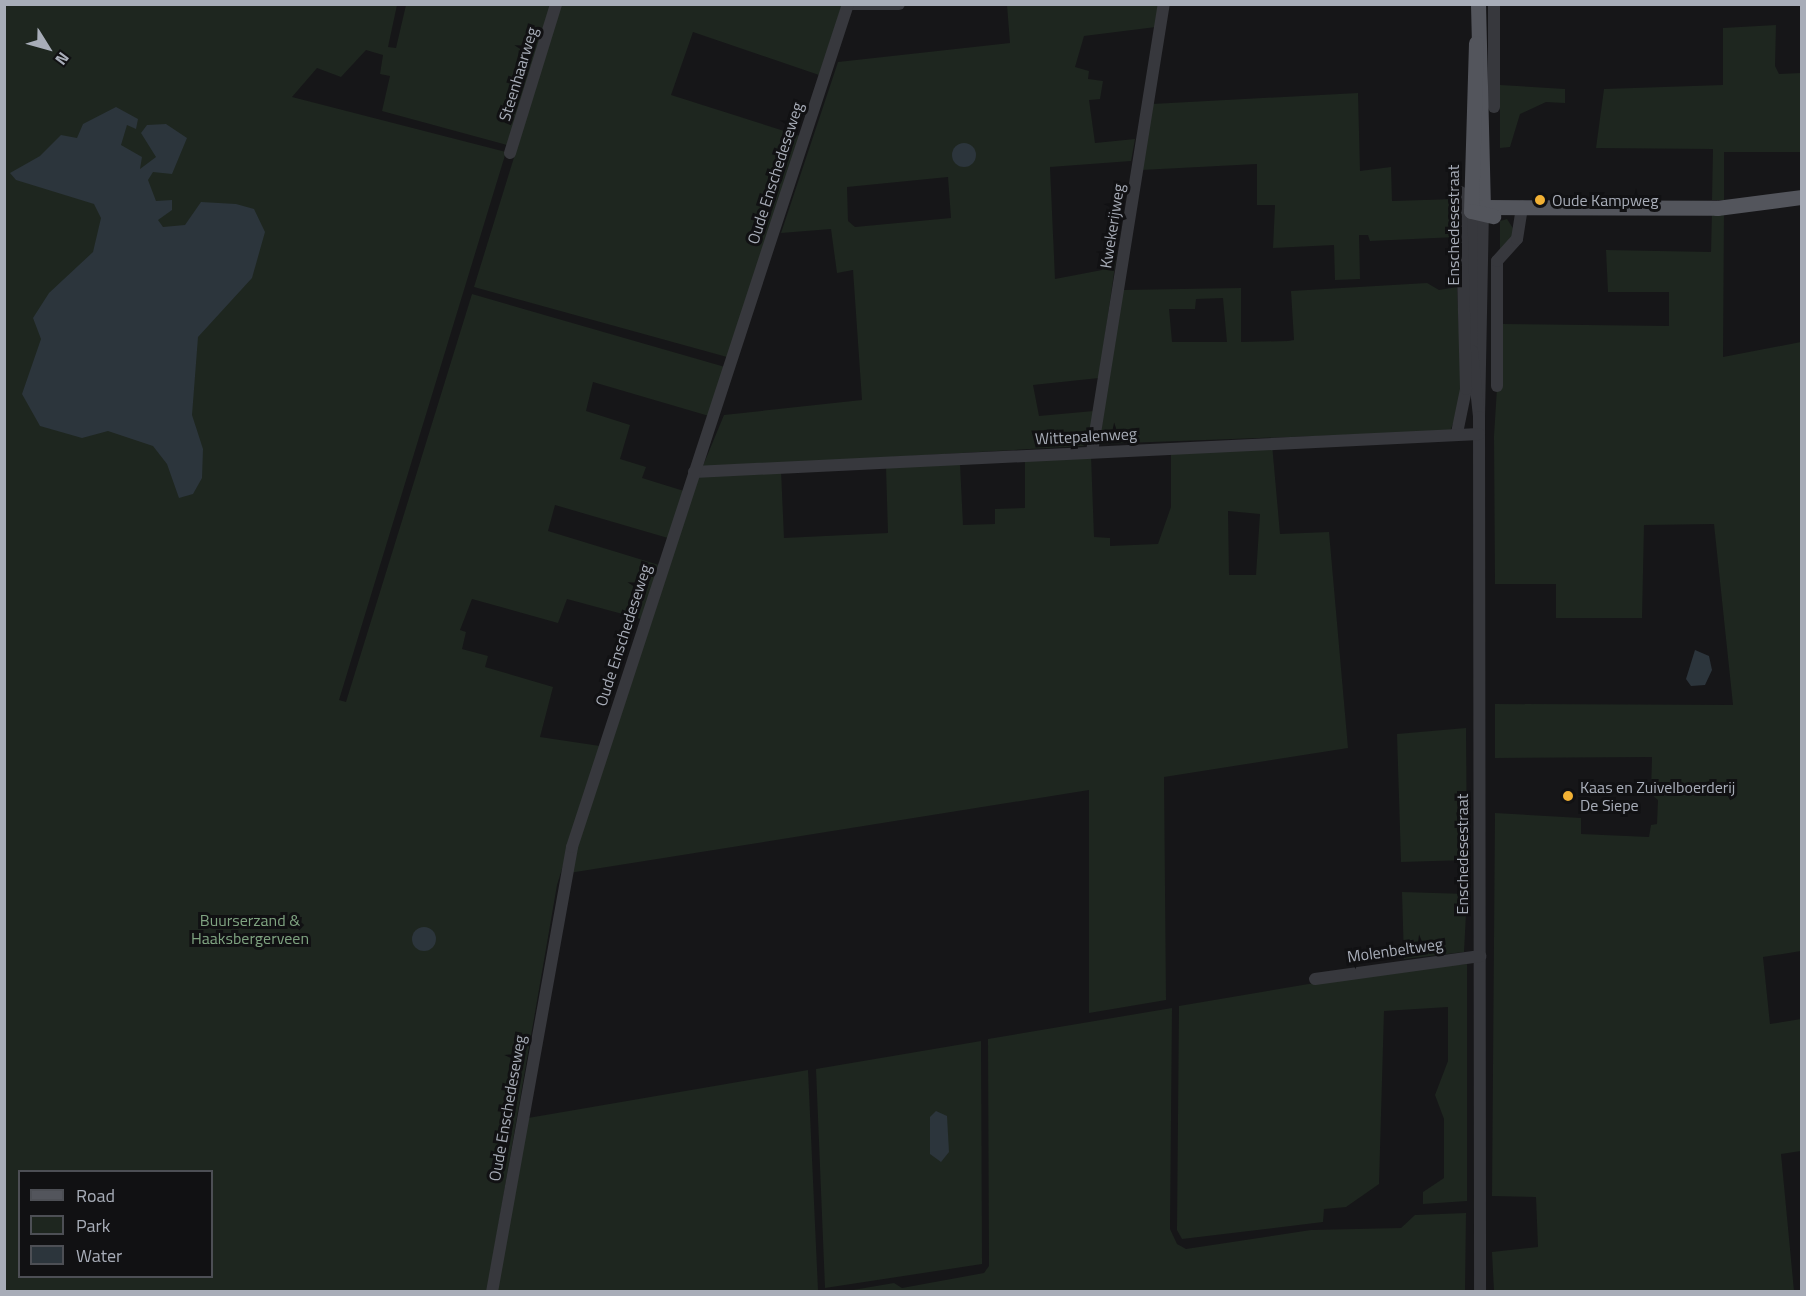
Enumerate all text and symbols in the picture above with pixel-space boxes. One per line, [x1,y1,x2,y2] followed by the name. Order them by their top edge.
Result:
[18,18,78,78] north arrow
[495,25,541,123] street label: Steenhaarweg
[49,47,75,70] text: N
[743,100,807,246] street label: Oude Enschedeseweg
[1443,165,1463,285] street label: Enschedesestraat
[1096,182,1128,270] street label: Kwekerijweg
[1552,190,1658,210] place label: Oude Kampweg
[1533,193,1547,207] marker: Oude Kampweg
[1034,424,1138,448] street label: Wittepalenweg
[591,562,655,708] street label: Oude Enschedeseweg
[1580,777,1735,815] place label: Kaas en Zuivelboerderij De Siepe
[1561,789,1575,803] marker: Kaas en Zuivelboerderij De Siepe
[1452,794,1472,914] street label: Enschedesestraat
[191,910,309,948] park label: Buurserzand & Haaksbergerveen
[1346,934,1444,966] street label: Molenbeltweg
[485,1033,529,1183] street label: Oude Enschedeseweg
[18,1170,213,1278] legend
[76,1182,115,1209] text: Road
[76,1212,110,1239] text: Park
[76,1242,122,1269] text: Water

